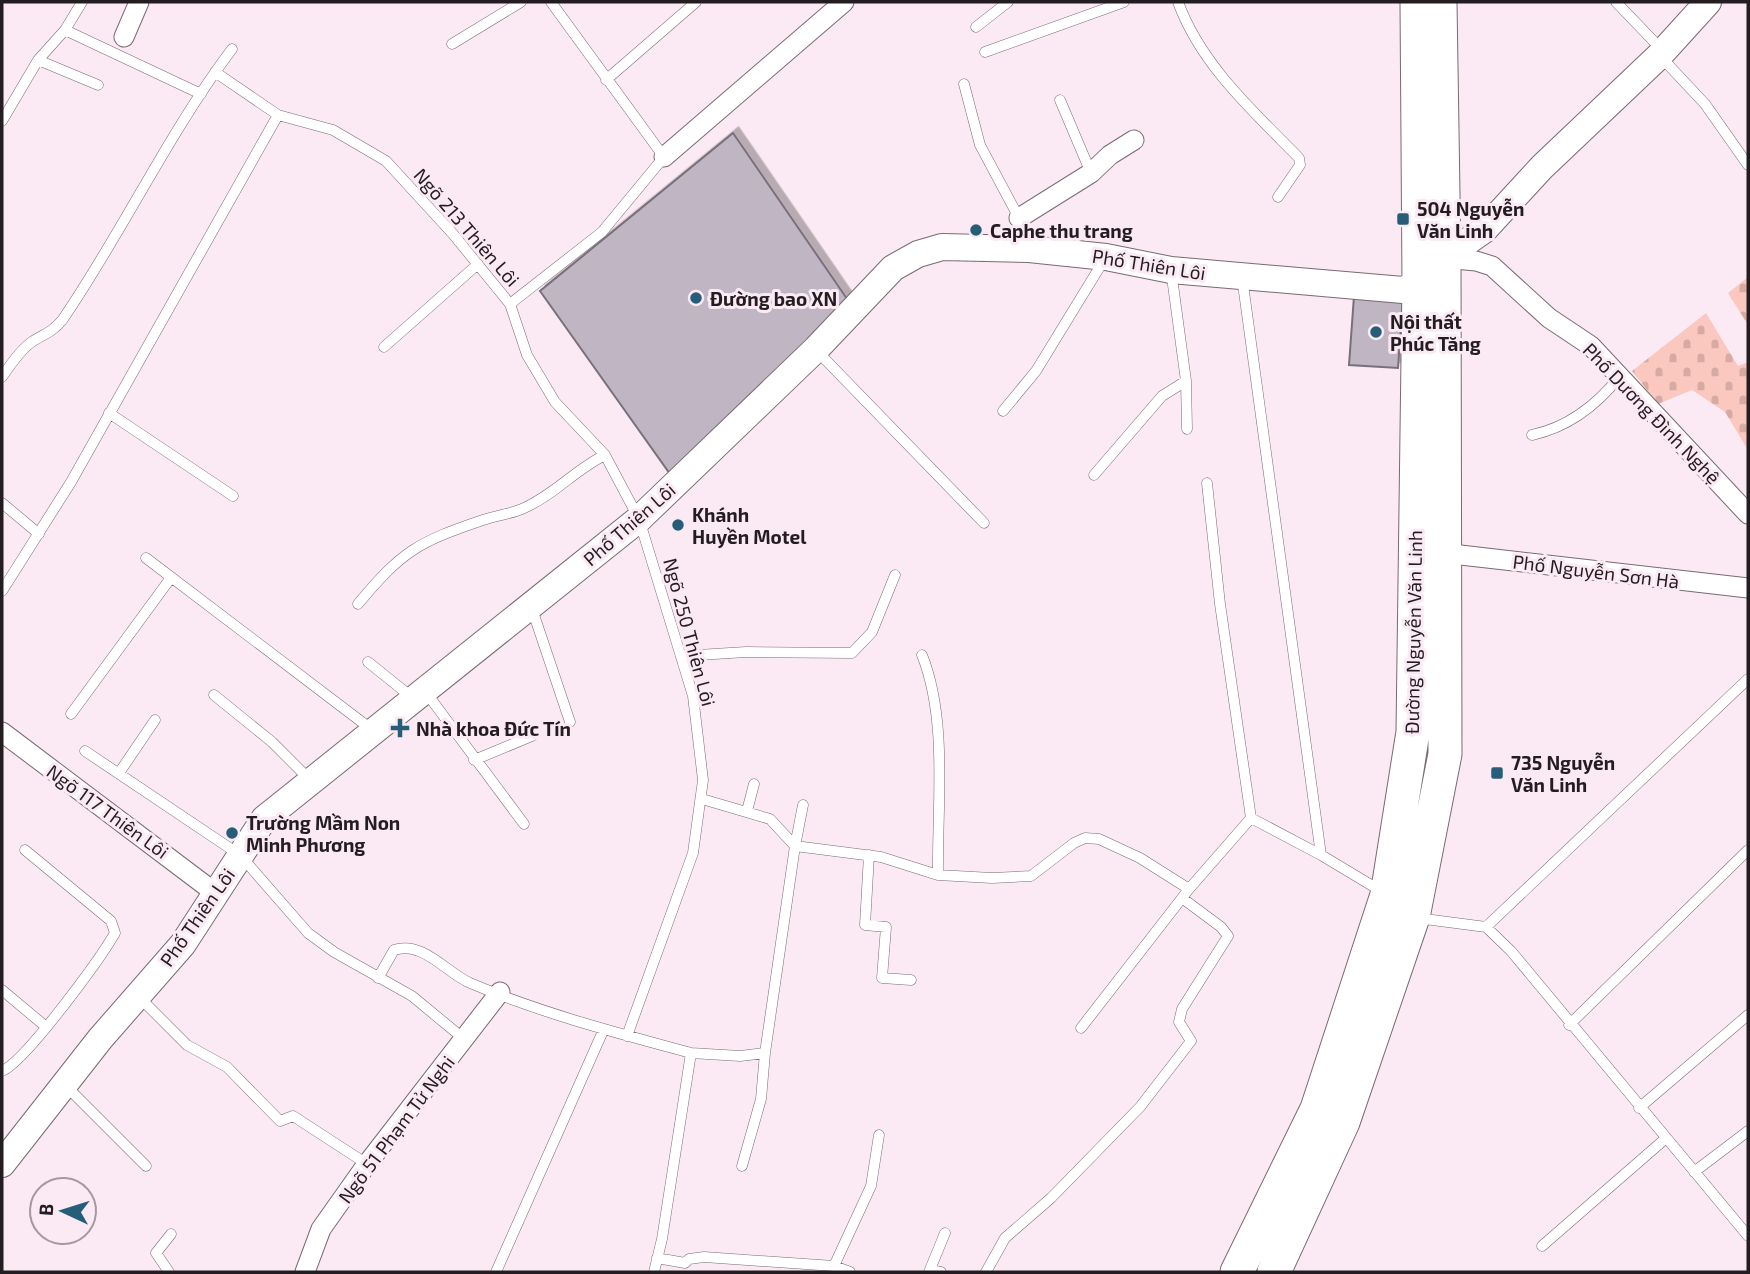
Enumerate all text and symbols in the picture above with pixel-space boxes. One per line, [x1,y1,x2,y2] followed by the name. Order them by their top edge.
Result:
[409,163,525,291] street label: Ngõ 213 Thiên Lôi
[1417,197,1524,242] place label: 504 Nguyễn Văn Linh
[1395,211,1411,227] marker: 504 Nguyễn Văn Linh
[990,219,1133,242] place label: Caphe thu trang
[968,222,984,238] marker: Caphe thu trang
[1091,244,1207,284] street label: Phố Thiên Lôi
[710,287,837,310] place label: Đường bao XN
[688,290,704,306] marker: Đường bao XN
[1390,310,1481,355] place label: Nội thất Phúc Tăng
[1368,324,1384,340] marker: Nội thất Phúc Tăng
[1579,338,1725,488] street label: Phố Dương Đình Nghệ
[578,478,680,570] street label: Phố Thiên Lôi
[692,503,807,549] place label: Khánh Huyền Motel
[670,517,686,533] marker: Khánh Huyền Motel
[1400,530,1426,734] street label: Đường Nguyễn Văn Linh
[1511,549,1681,593] street label: Phố Nguyễn Sơn Hà
[659,555,721,709] street label: Ngõ 250 Thiên Lôi
[416,717,571,740] place label: Nhà khoa Đức Tín
[390,718,410,738] marker: Nhà khoa Đức Tín
[1511,751,1615,796] place label: 735 Nguyễn Văn Linh
[43,759,173,863] street label: Ngõ 117 Thiên Lôi
[1489,765,1505,781] marker: 735 Nguyễn Văn Linh
[246,811,400,856] place label: Trường Mầm Non Minh Phương
[224,825,240,841] marker: Trường Mầm Non Minh Phương
[155,864,239,970] street label: Phố Thiên Lôi
[333,1051,459,1207] street label: Ngõ 51 Phạm Tử Nghi
[28,1176,98,1246] north arrow
[34,1203,57,1217] text: B

